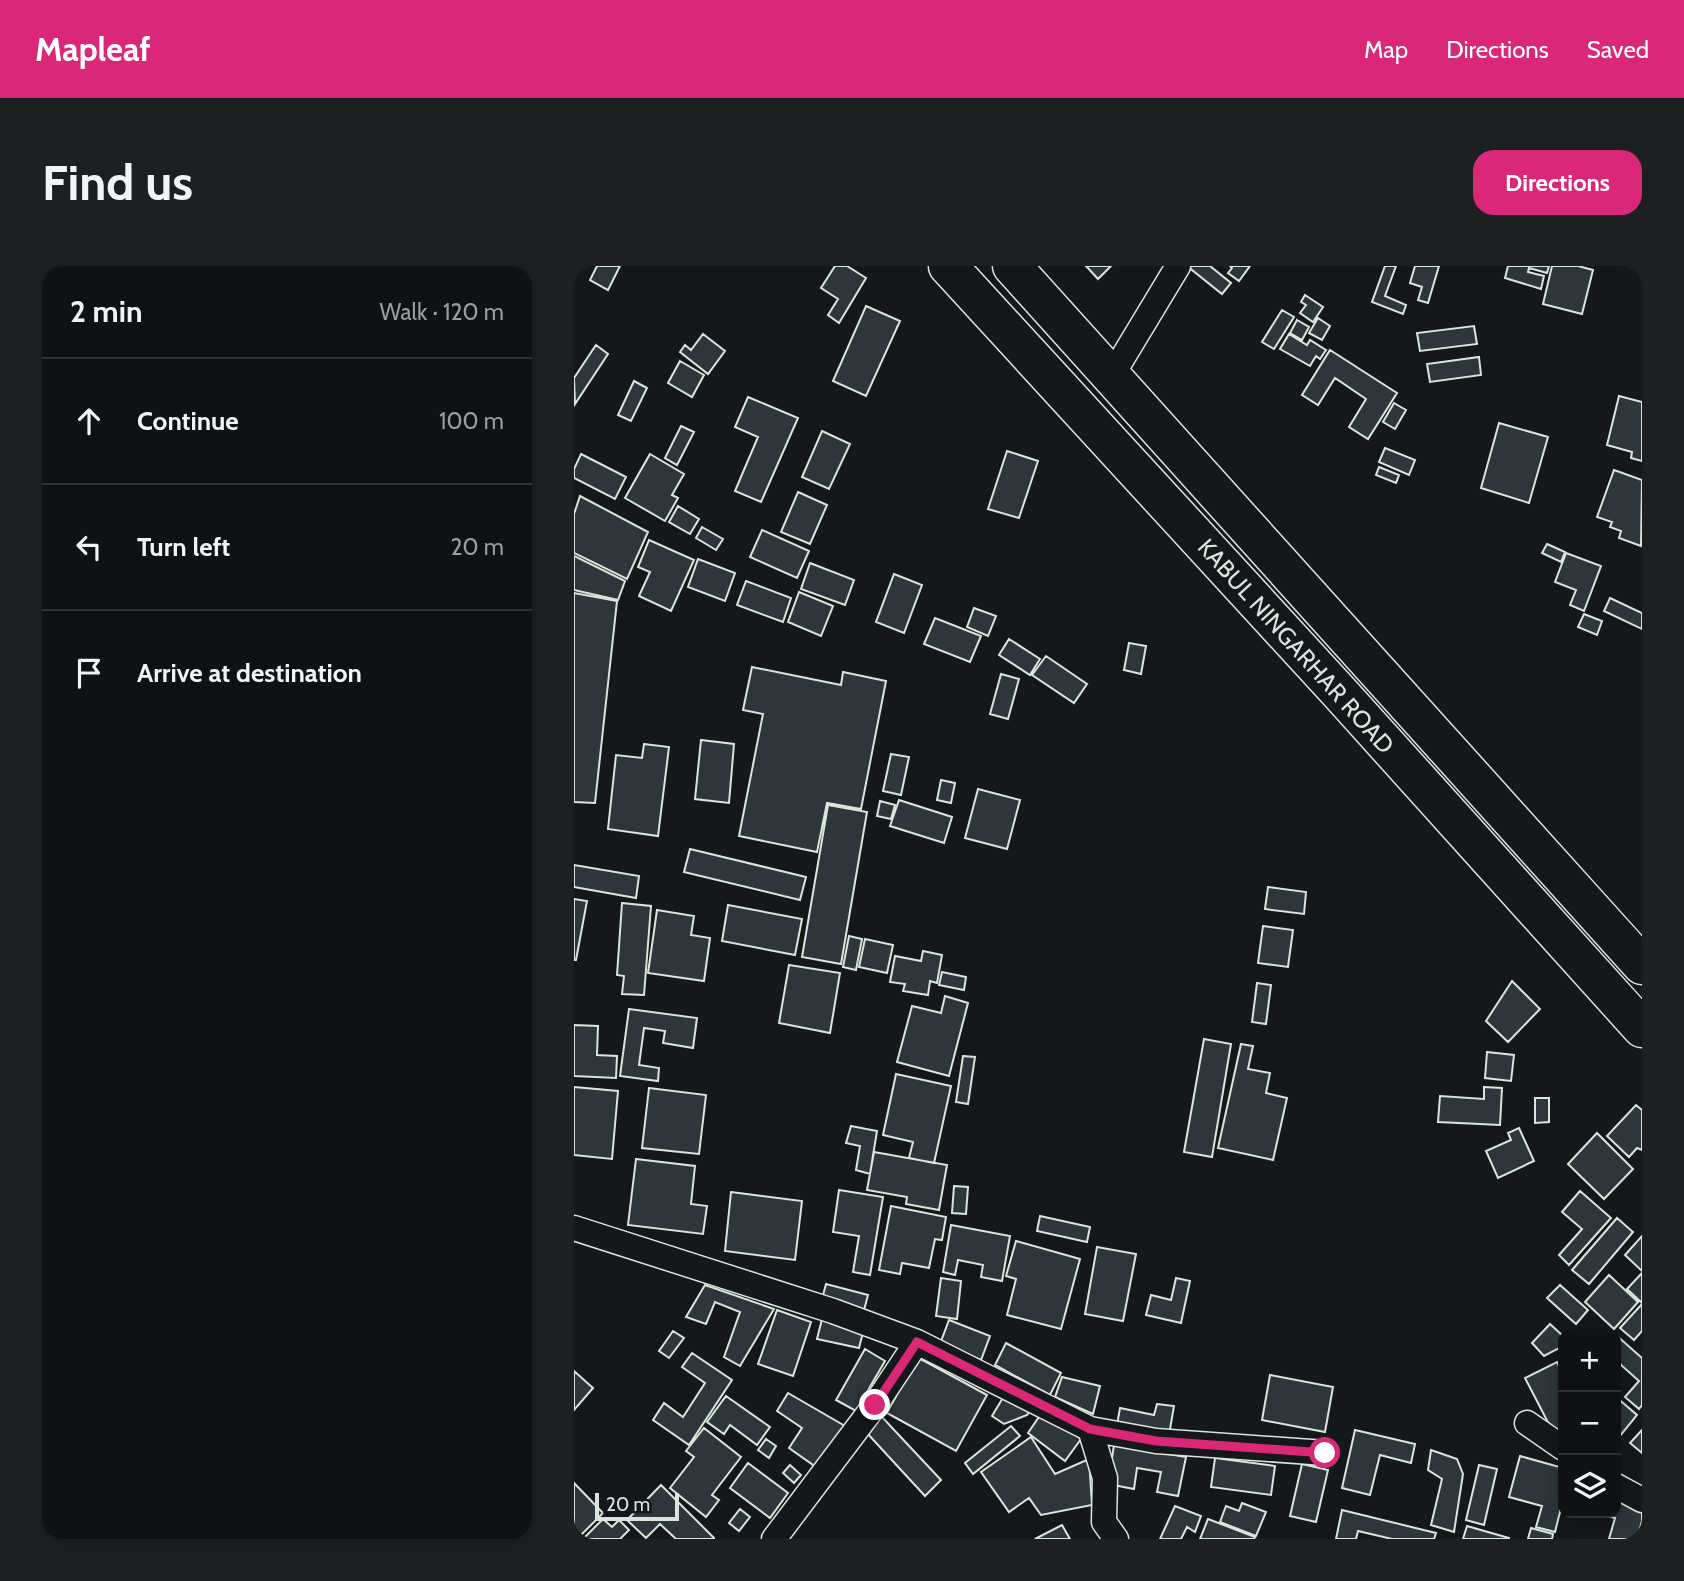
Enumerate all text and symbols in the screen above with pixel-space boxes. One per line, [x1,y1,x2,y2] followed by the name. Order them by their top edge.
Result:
[35,29,151,69] text: Mapleaf
[1364,35,1408,64] text: Map
[1446,35,1549,64] text: Directions
[1587,35,1649,64] text: Saved
[1473,150,1642,215] button: Directions
[42,153,193,212] text: Find us
[70,293,142,330] text: 2 min
[380,298,504,326] text: Walk · 120 m
[70,402,108,440] icon: ahead
[137,405,239,437] text: Continue
[439,407,504,435] text: 100 m
[70,528,108,566] icon: left
[137,531,230,563] text: Turn left
[451,533,504,561] text: 20 m
[1192,533,1400,759] street label: KABUL NINGARHAR ROAD
[70,654,108,692] icon: arrive
[137,657,362,689] text: Arrive at destination
[1558,1329,1621,1518] map controls
[1558,1329,1621,1392] button: +
[859,1389,890,1420] route end
[1558,1392,1621,1455] button: −
[1309,1437,1340,1468] route start
[1558,1455,1621,1518] button: layers
[595,1490,679,1522] scale bar
[606,1493,650,1516] text: 20 m

